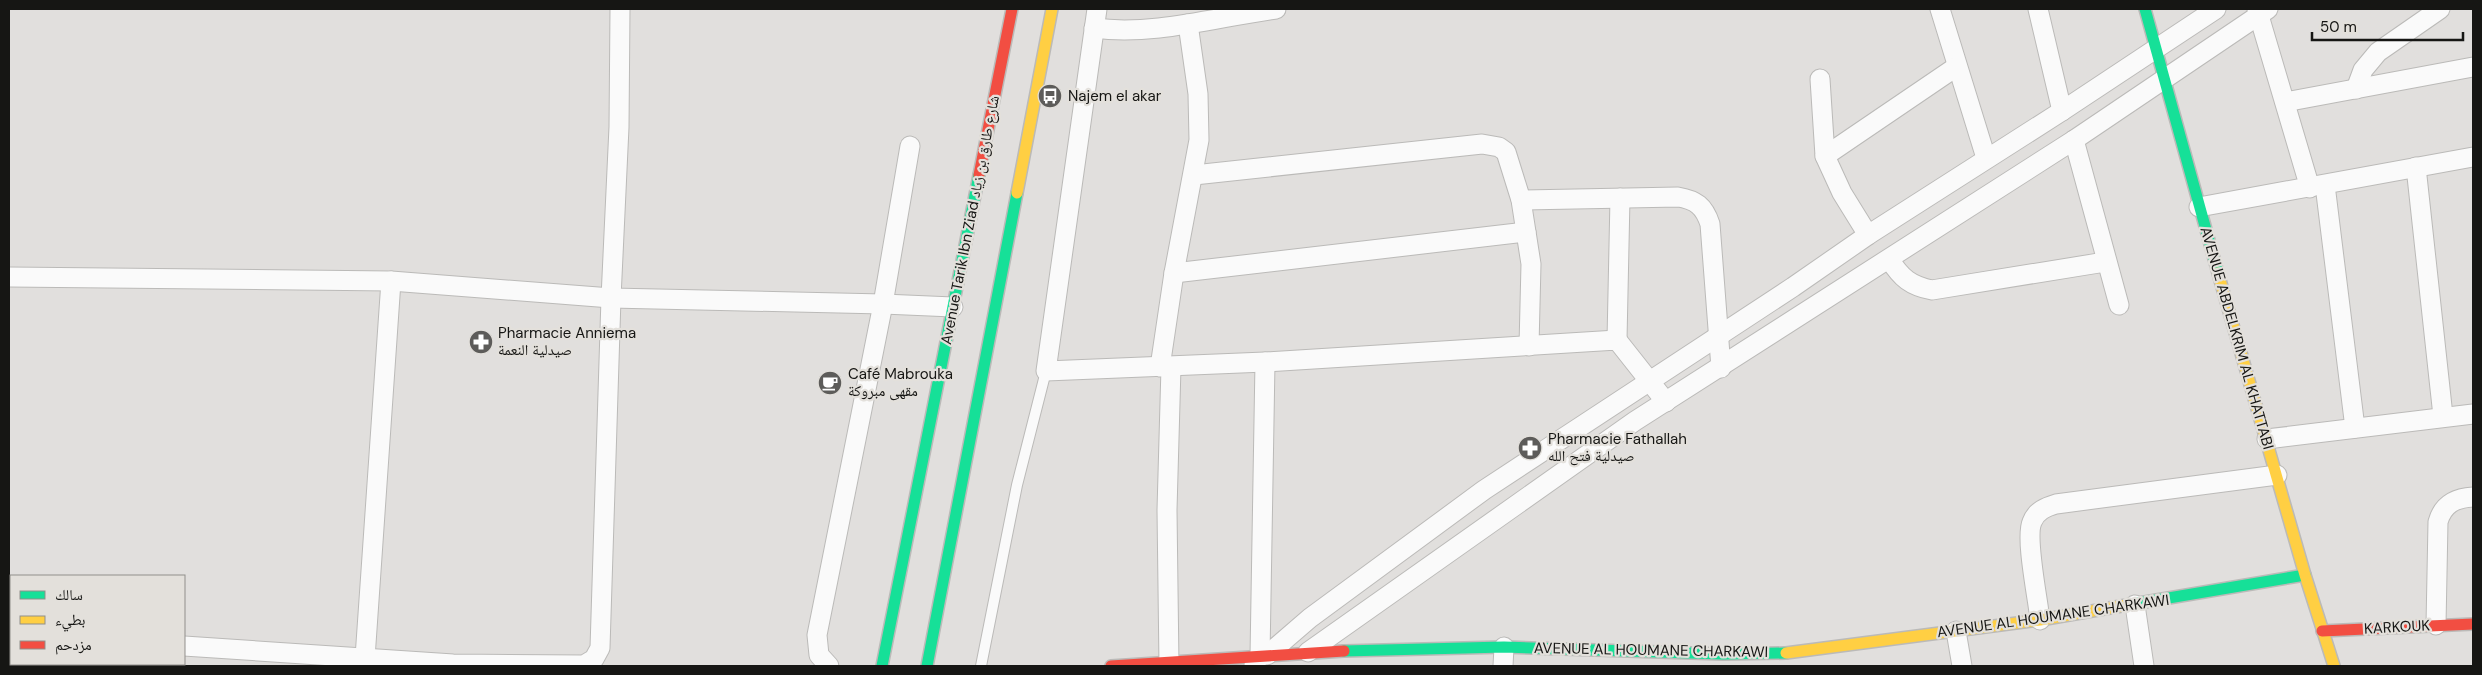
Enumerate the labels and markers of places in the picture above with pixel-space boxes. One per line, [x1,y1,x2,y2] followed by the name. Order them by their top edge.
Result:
[1037,83,1063,109] bus stop icon: Najem el akar
[1068,86,1162,106] place label: Najem el akar
[498,323,636,360] place label: Pharmacie Anniema صيدلية النعمة
[468,329,494,355] pharmacy icon: Pharmacie Anniema صيدلية النعمة
[848,364,953,401] place label: Café Mabrouka مقهى مبروكة
[817,370,843,396] cafe icon: Café Mabrouka مقهى مبروكة
[1548,429,1687,466] place label: Pharmacie Fathallah صيدلية فتح الله
[1517,435,1543,461] pharmacy icon: Pharmacie Fathallah صيدلية فتح الله

